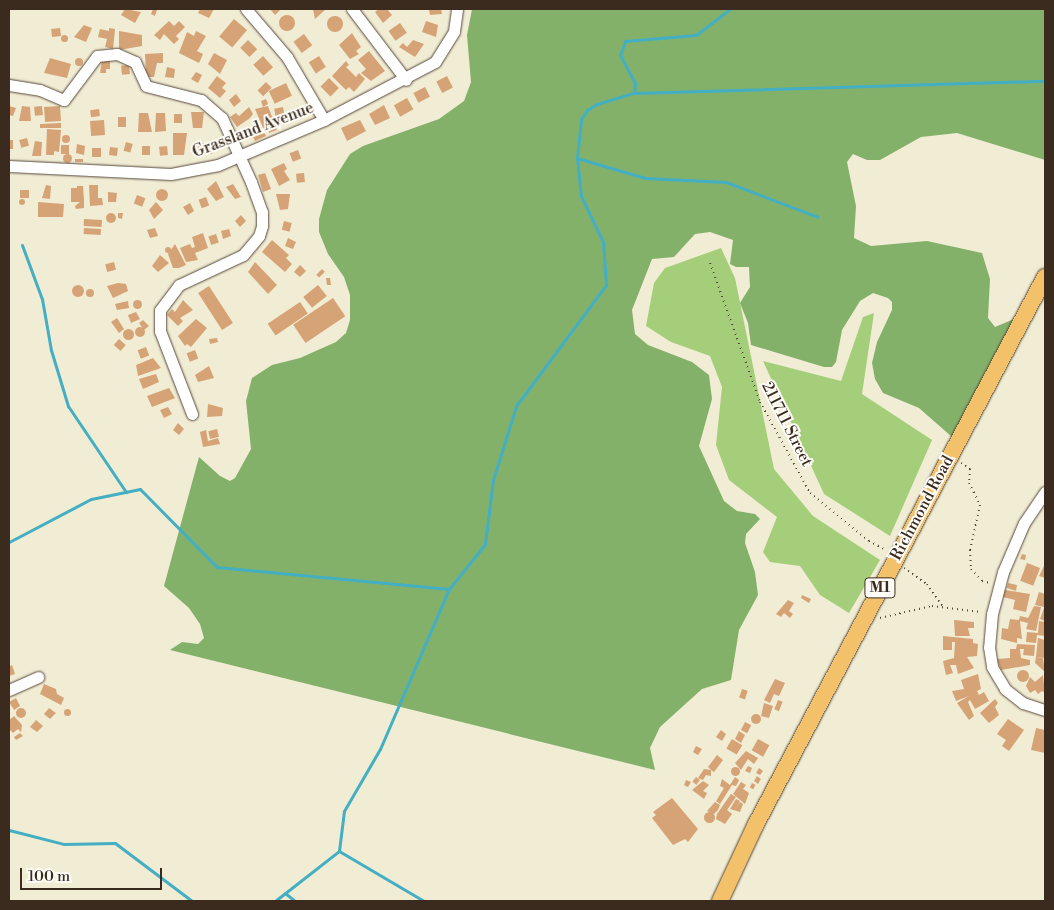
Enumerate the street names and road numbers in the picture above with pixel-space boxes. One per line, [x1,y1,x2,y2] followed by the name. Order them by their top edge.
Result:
[190,98,316,162] street label: Grassland Avenue
[757,378,817,470] street label: 211711 Street
[886,452,958,564] street label: Richmond Road
[864,576,896,600] road number: M1

